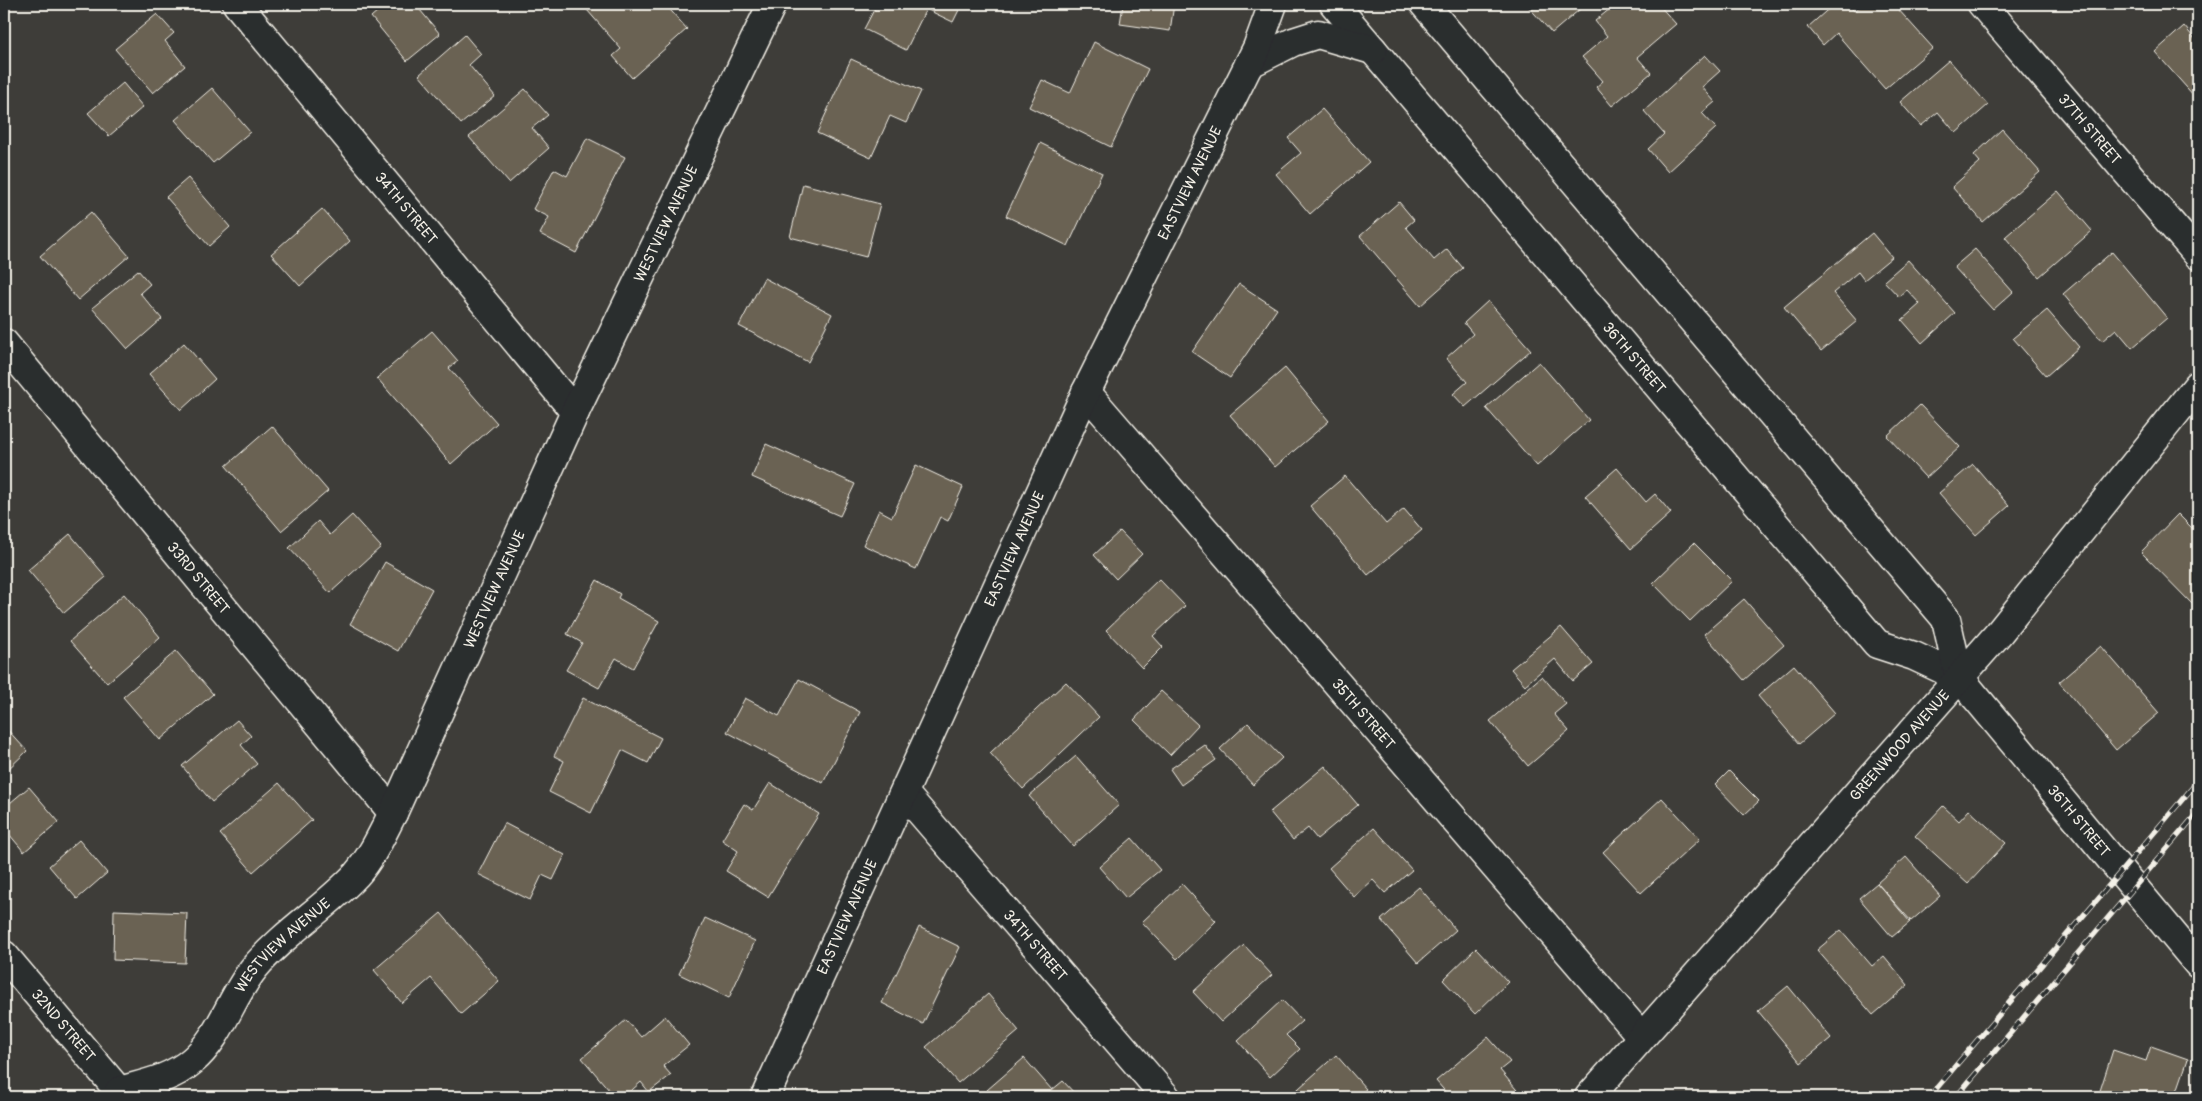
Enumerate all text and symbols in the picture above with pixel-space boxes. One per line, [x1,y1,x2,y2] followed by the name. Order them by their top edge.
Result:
[2054,90,2125,169] street label: 37TH STREET
[1154,123,1227,243] street label: EASTVIEW AVENUE
[630,162,703,285] street label: WESTVIEW AVENUE
[370,168,441,248] street label: 34TH STREET
[1598,318,1669,398] street label: 36TH STREET
[980,489,1049,610] street label: EASTVIEW AVENUE
[460,527,530,652] street label: WESTVIEW AVENUE
[163,538,233,618] street label: 33RD STREET
[1327,675,1399,754] street label: 35TH STREET
[1846,686,1954,805] street label: GREENWOOD AVENUE
[2043,781,2114,861] street label: 36TH STREET
[813,856,882,978] street label: EASTVIEW AVENUE
[231,894,335,996] street label: WESTVIEW AVENUE
[999,906,1071,985] street label: 34TH STREET
[27,985,99,1066] street label: 32ND STREET

